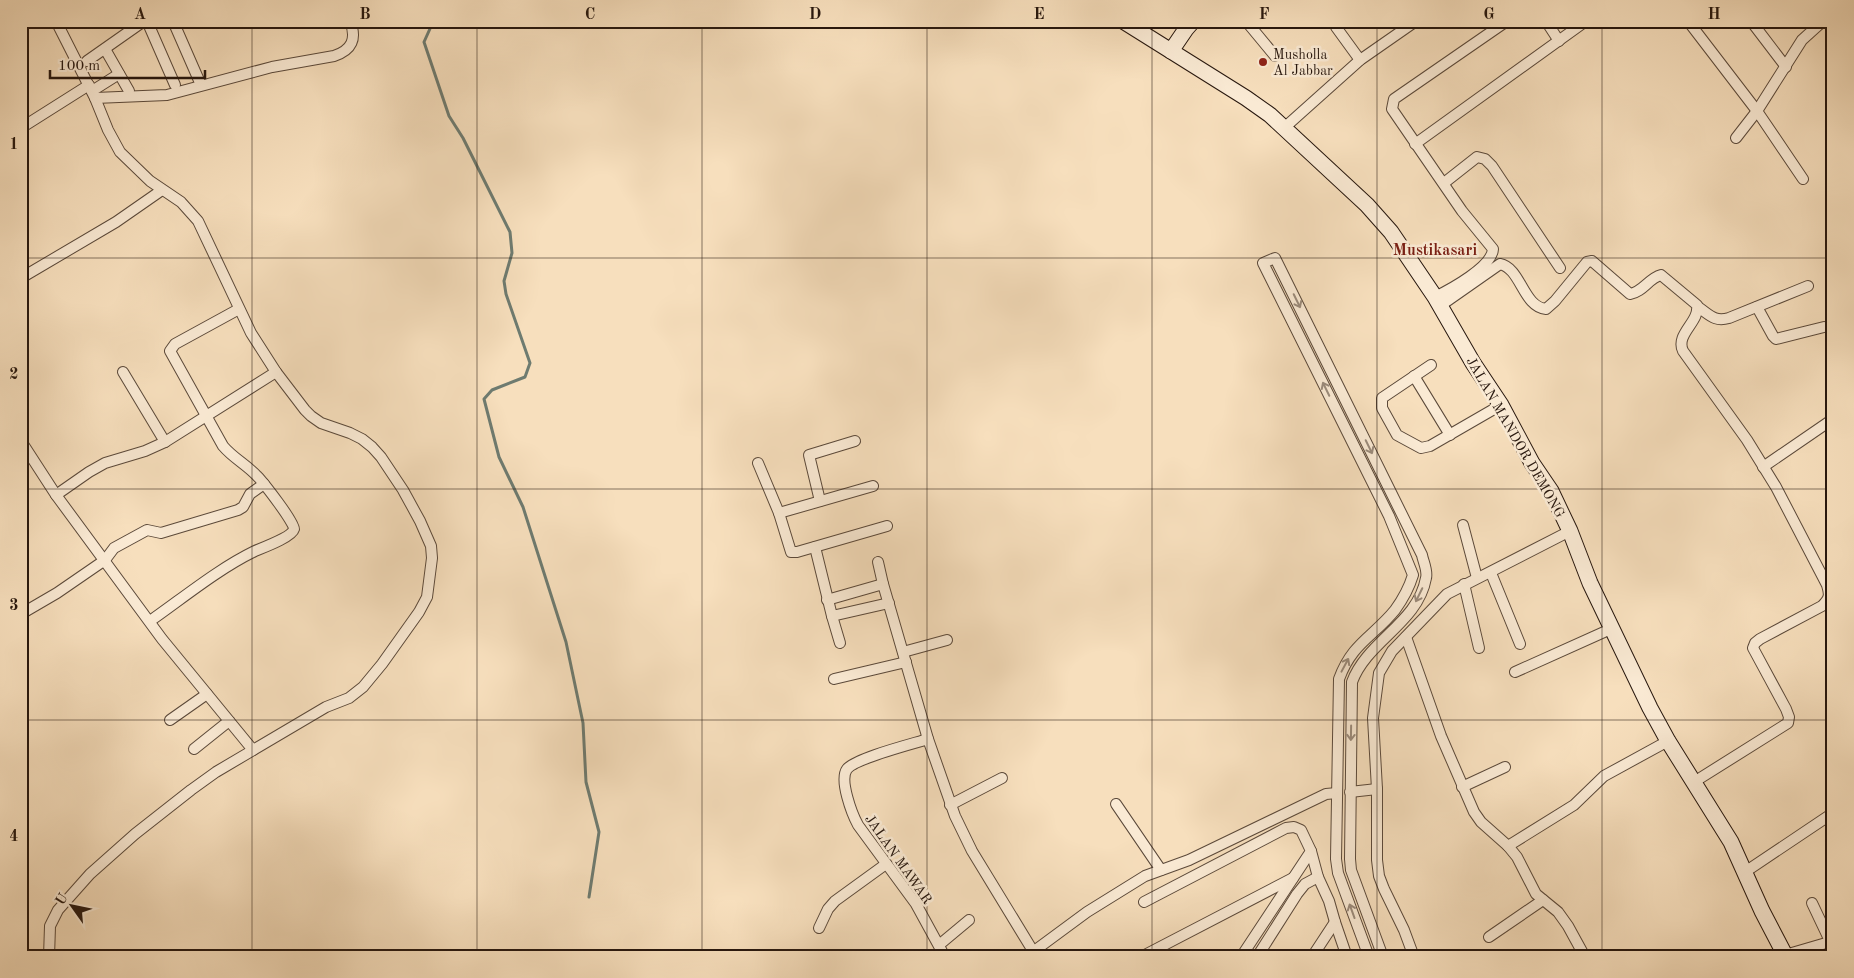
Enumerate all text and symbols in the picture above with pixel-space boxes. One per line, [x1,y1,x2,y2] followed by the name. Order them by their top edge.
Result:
[134,7,146,23] text: A
[359,7,371,23] text: B
[585,7,595,23] text: C
[809,7,821,23] text: D
[1033,7,1045,23] text: E
[1259,7,1270,23] text: F
[1483,7,1495,23] text: G
[1707,7,1721,23] text: H
[50,48,205,80] scale bar
[1273,48,1333,78] place label: Musholla Al Jabbar
[1257,56,1269,68] marker: Musholla Al Jabbar
[58,59,100,74] text: 100 m
[9,137,19,153] text: 1
[1393,243,1477,259] district label: Mustikasari
[1293,293,1302,308] one-way arrow
[1463,355,1567,520] street label: JALAN MANDOR DEMONG
[9,367,19,383] text: 2
[1320,382,1330,397] one-way arrow
[1365,439,1374,454] one-way arrow
[1414,587,1423,602] one-way arrow
[9,598,19,614] text: 3
[1341,658,1350,673] one-way arrow
[1346,724,1356,741] one-way arrow
[862,812,934,907] street label: JALAN MAWAR
[9,829,19,845] text: 4
[48,880,98,930] north arrow
[53,891,71,908] text: U
[1347,904,1356,919] one-way arrow

